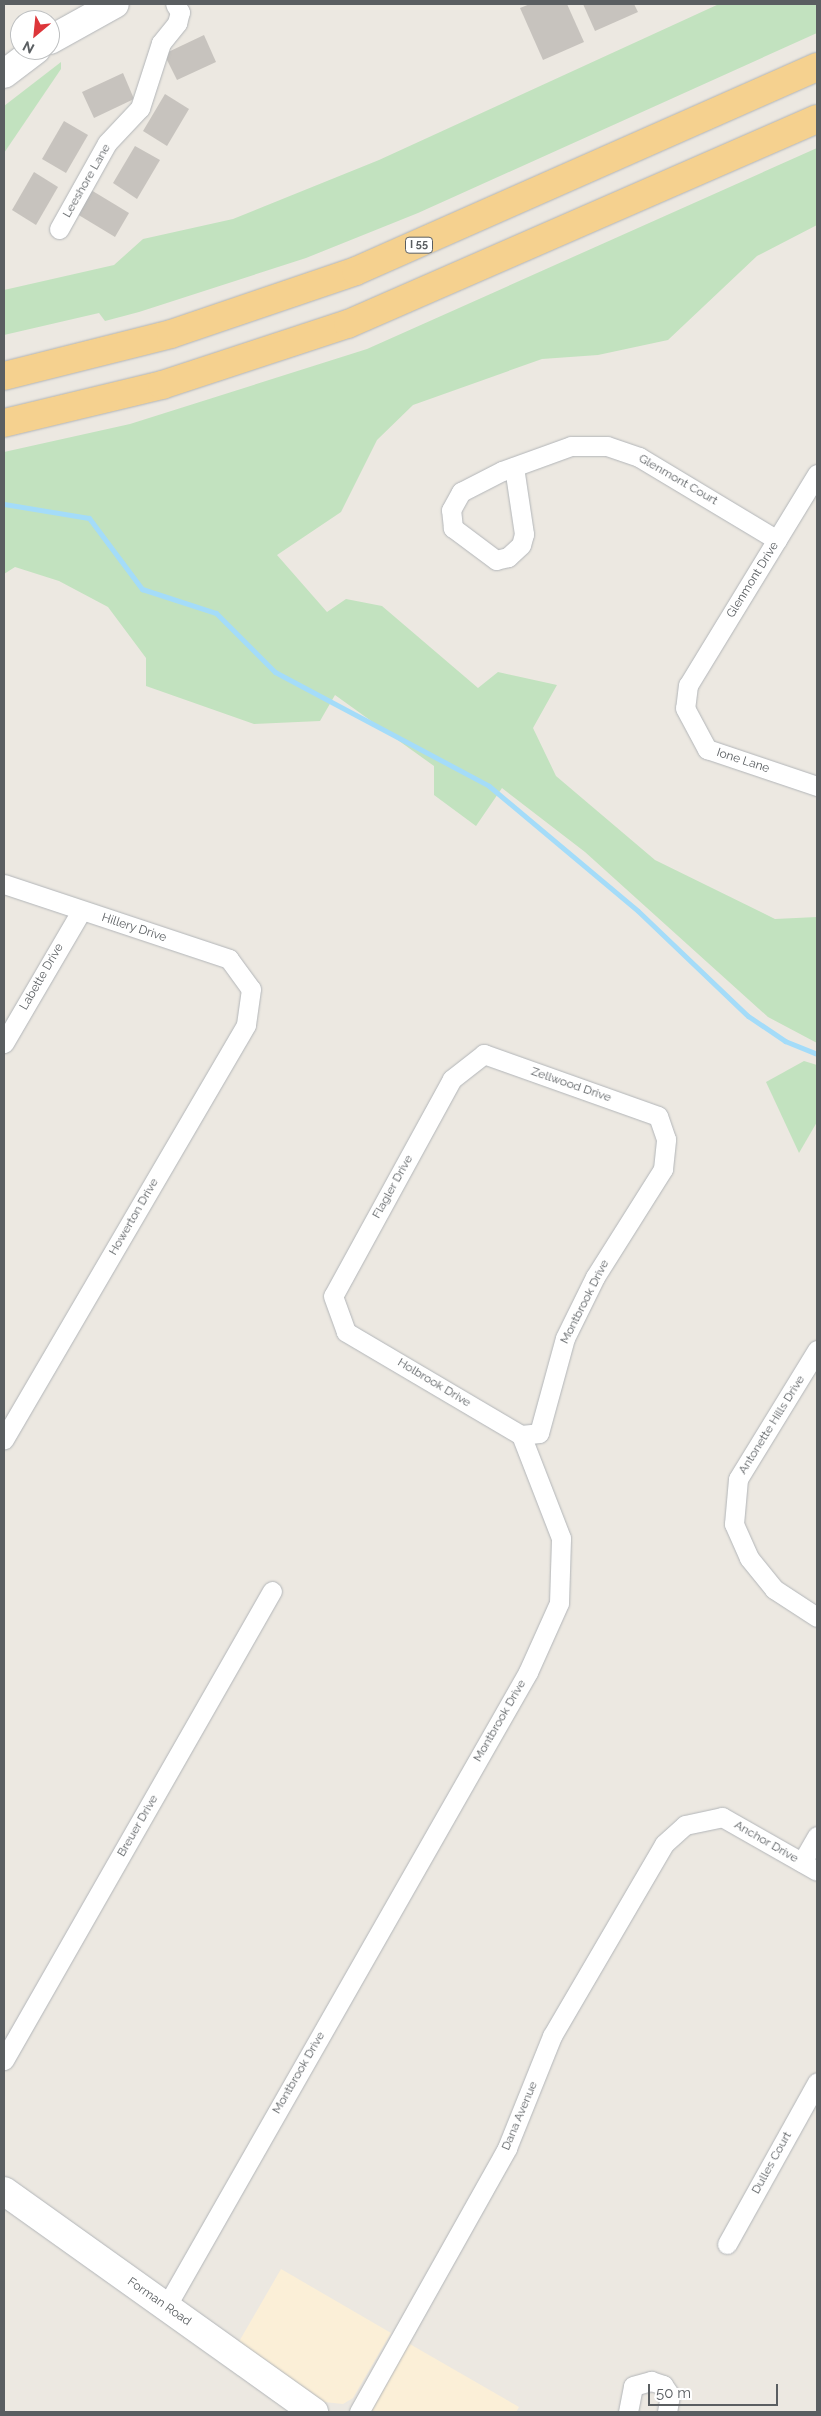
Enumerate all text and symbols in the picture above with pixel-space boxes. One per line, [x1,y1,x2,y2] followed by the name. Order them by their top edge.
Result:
[10,10,60,60] north arrow
[20,38,37,57] text: N
[60,142,114,220] street label: Leeshore Lane
[404,236,434,254] road number: I 55
[636,452,720,508] street label: Glenmont Court
[724,539,782,621] street label: Glenmont Drive
[715,746,771,776] street label: Ione Lane
[100,911,168,945] street label: Hillery Drive
[17,941,67,1013] street label: Labette Drive
[529,1065,613,1105] street label: Zellwood Drive
[370,1153,416,1221] street label: Flagler Drive
[106,1176,162,1258] street label: Howerton Drive
[558,1258,612,1346] street label: Montbrook Drive
[395,1355,473,1411] street label: Holbrook Drive
[736,1373,808,1477] street label: Antonette Hills Drive
[471,1677,529,1765] street label: Montbrook Drive
[114,1792,162,1860] street label: Breuer Drive
[731,1818,801,1866] street label: Anchor Drive
[270,2029,328,2117] street label: Montbrook Drive
[499,2079,541,2153] street label: Dana Avenue
[749,2129,795,2197] street label: Dulles Court
[124,2275,194,2329] street label: Forman Road
[651,2374,781,2406] scale bar
[656,2384,691,2402] text: 50 m

